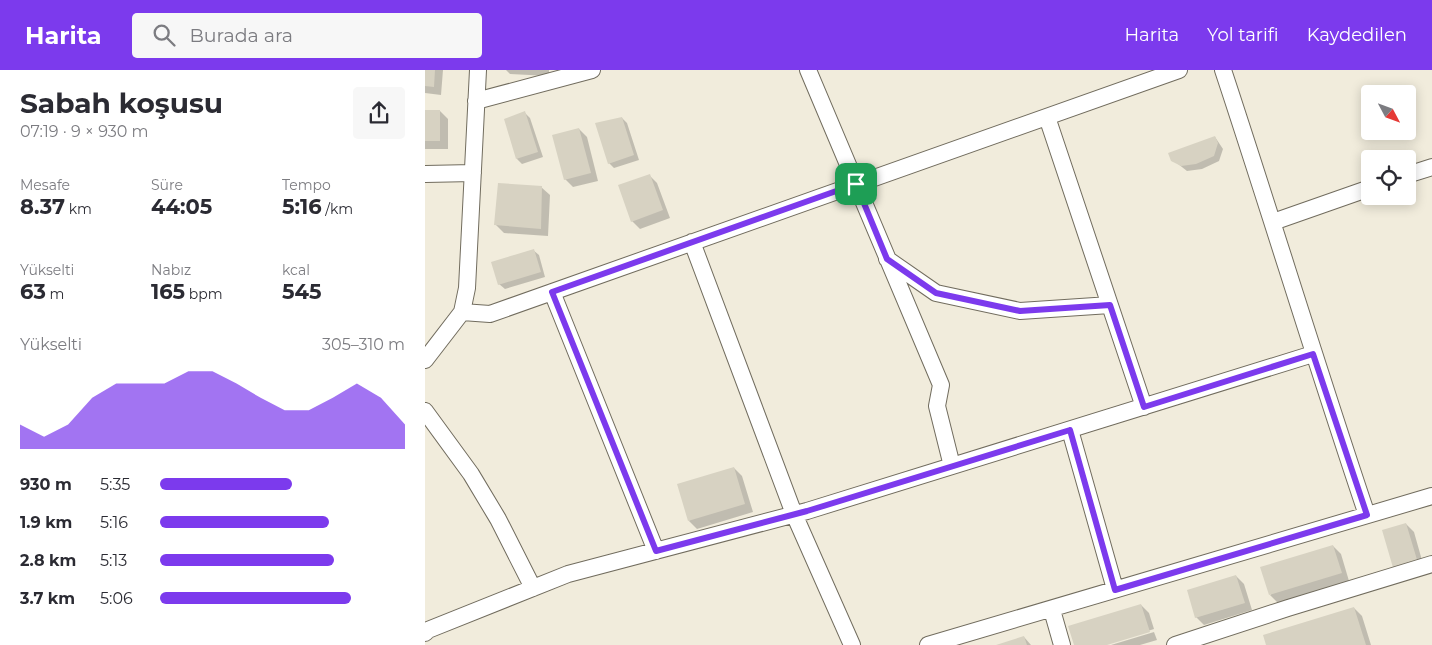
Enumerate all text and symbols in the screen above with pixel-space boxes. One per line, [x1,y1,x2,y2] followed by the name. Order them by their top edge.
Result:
[132,13,482,58] search box
[25,21,102,50] text: Harita
[150,21,178,49] icon: search
[190,24,293,47] text: Burada ara
[1124,24,1179,46] text: Harita
[1207,24,1279,46] text: Yol tarifi
[1307,24,1407,46] text: Kaydedilen
[1361,85,1416,140] north arrow
[1361,85,1416,205] map controls
[20,86,223,120] text: Sabah koşusu
[353,87,405,139] button: share
[20,122,149,141] text: 07:19 · 9 × 930 m
[1361,150,1416,205] button: locate
[835,163,877,205] pin
[842,170,870,198] icon: arrive
[20,176,70,194] text: Mesafe
[151,176,183,194] text: Süre
[282,176,331,194] text: Tempo
[20,194,65,219] text: 8.37
[151,194,212,219] text: 44:05
[282,194,322,219] text: 5:16
[65,200,92,218] text: km
[322,200,353,218] text: /km
[20,261,74,279] text: Yükselti
[151,261,191,279] text: Nabız
[282,261,310,279] text: kcal
[20,279,46,304] text: 63
[151,279,185,304] text: 165
[282,279,321,304] text: 545
[46,285,64,303] text: m
[185,285,223,303] text: bpm
[20,335,82,354] text: Yükselti
[322,335,405,354] text: 305–310 m
[20,475,72,494] text: 930 m
[100,475,130,494] text: 5:35
[20,513,72,532] text: 1.9 km
[100,513,128,532] text: 5:16
[20,551,76,570] text: 2.8 km
[100,551,127,570] text: 5:13
[20,589,75,608] text: 3.7 km
[100,589,133,608] text: 5:06

